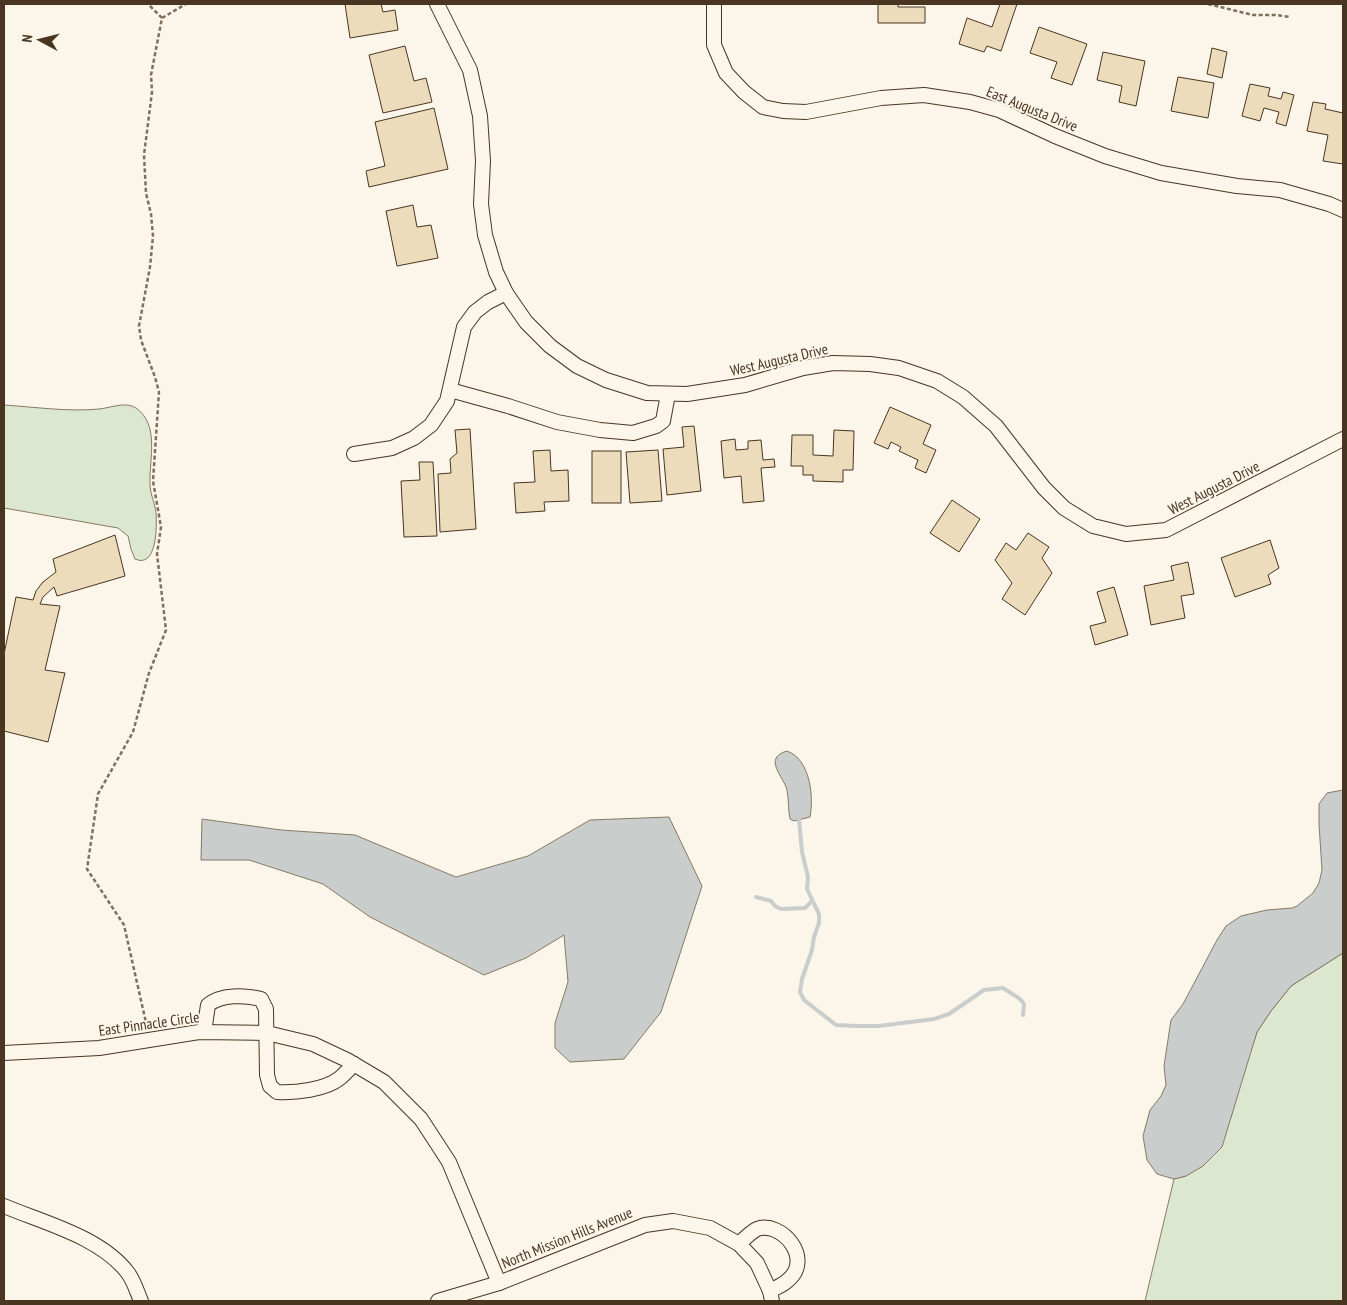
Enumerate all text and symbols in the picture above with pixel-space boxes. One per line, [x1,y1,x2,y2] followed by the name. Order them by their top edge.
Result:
[15,15,65,65] north arrow
[18,34,36,43] text: N
[984,82,1081,135] street label: East Augusta Drive
[728,339,830,380] street label: West Augusta Drive
[1165,456,1263,519] street label: West Augusta Drive
[97,1007,201,1040] street label: East Pinnacle Circle
[499,1203,635,1272] street label: North Mission Hills Avenue

